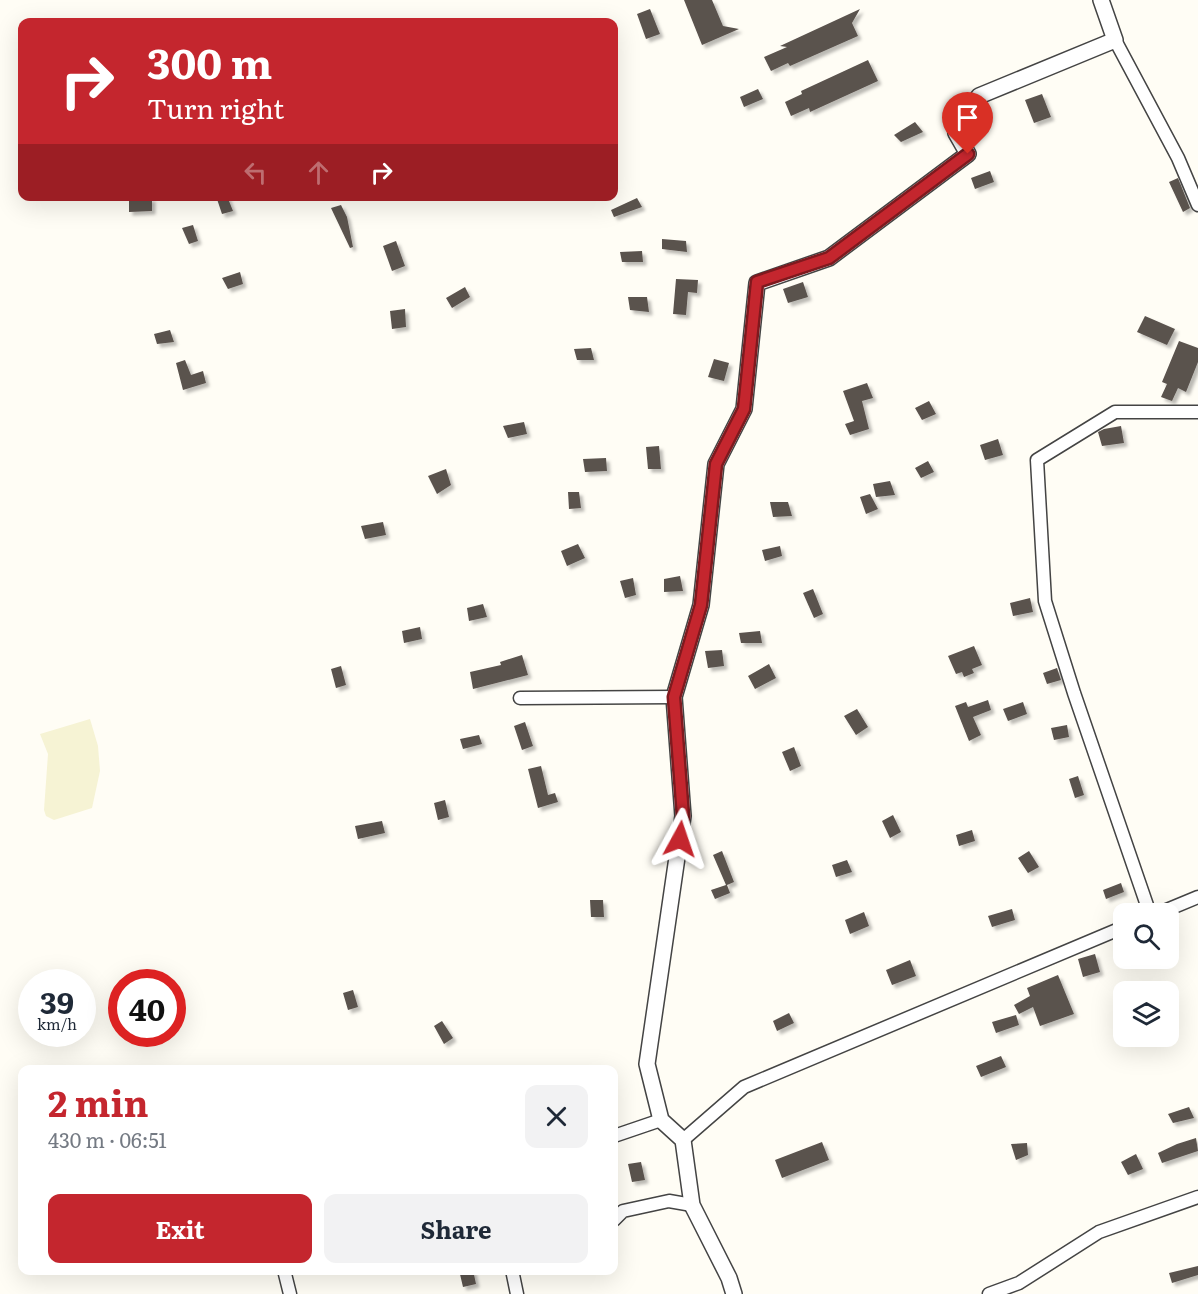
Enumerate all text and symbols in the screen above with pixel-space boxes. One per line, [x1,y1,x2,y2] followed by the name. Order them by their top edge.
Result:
[147,30,272,92] text: 300 m
[48,42,126,120] icon: right
[147,87,284,127] text: Turn right
[942,92,993,154] pin
[951,101,984,134] icon: arrive
[239,156,272,189] icon: left
[302,156,335,189] icon: ahead
[365,156,398,189] icon: right
[648,807,712,871] position arrow
[1113,903,1179,1047] map controls
[1113,903,1179,969] button: search
[108,969,186,1047] speed limit sign: 40
[40,979,74,1023] text: 39
[1113,981,1179,1047] button: layers
[37,1012,77,1035] text: km/h
[48,1075,149,1128] text: 2 min
[525,1085,588,1148] button: close
[48,1124,167,1154] text: 430 m · 06:51
[48,1194,312,1263] button: Exit
[324,1194,588,1263] button: Share

